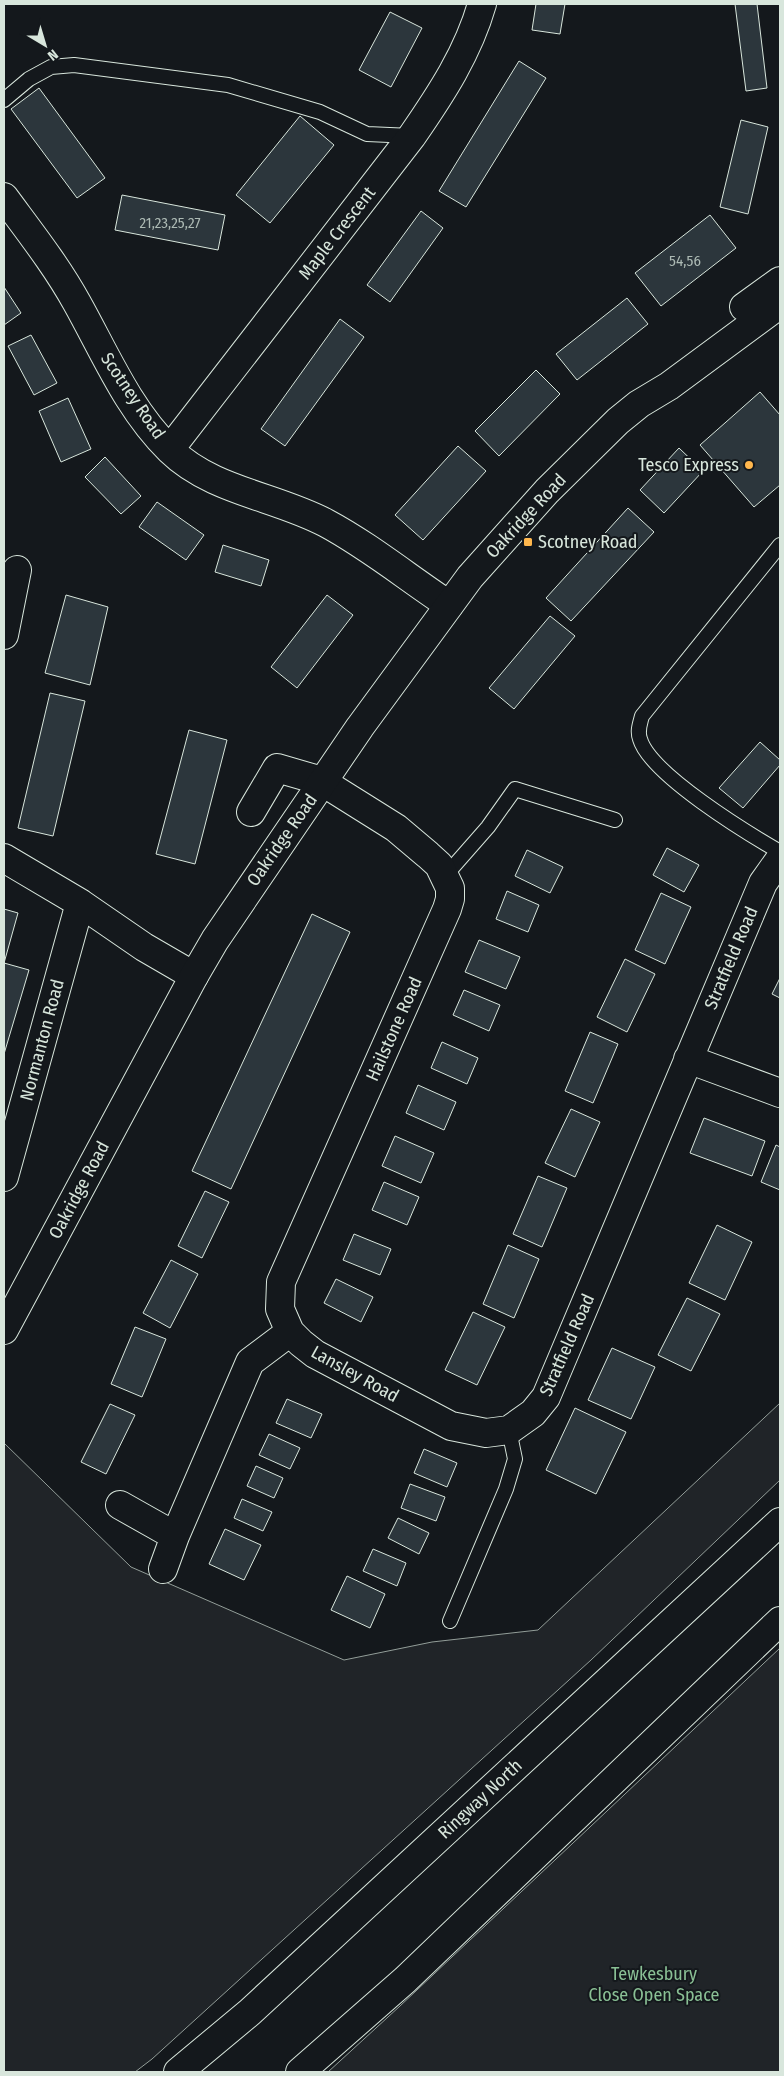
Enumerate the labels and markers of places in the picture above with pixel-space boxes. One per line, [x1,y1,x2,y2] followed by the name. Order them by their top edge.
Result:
[638,454,739,476] place label: Tesco Express
[743,459,755,471] marker: Tesco Express
[538,531,638,553] place label: Scotney Road
[522,536,534,548] marker: Scotney Road

